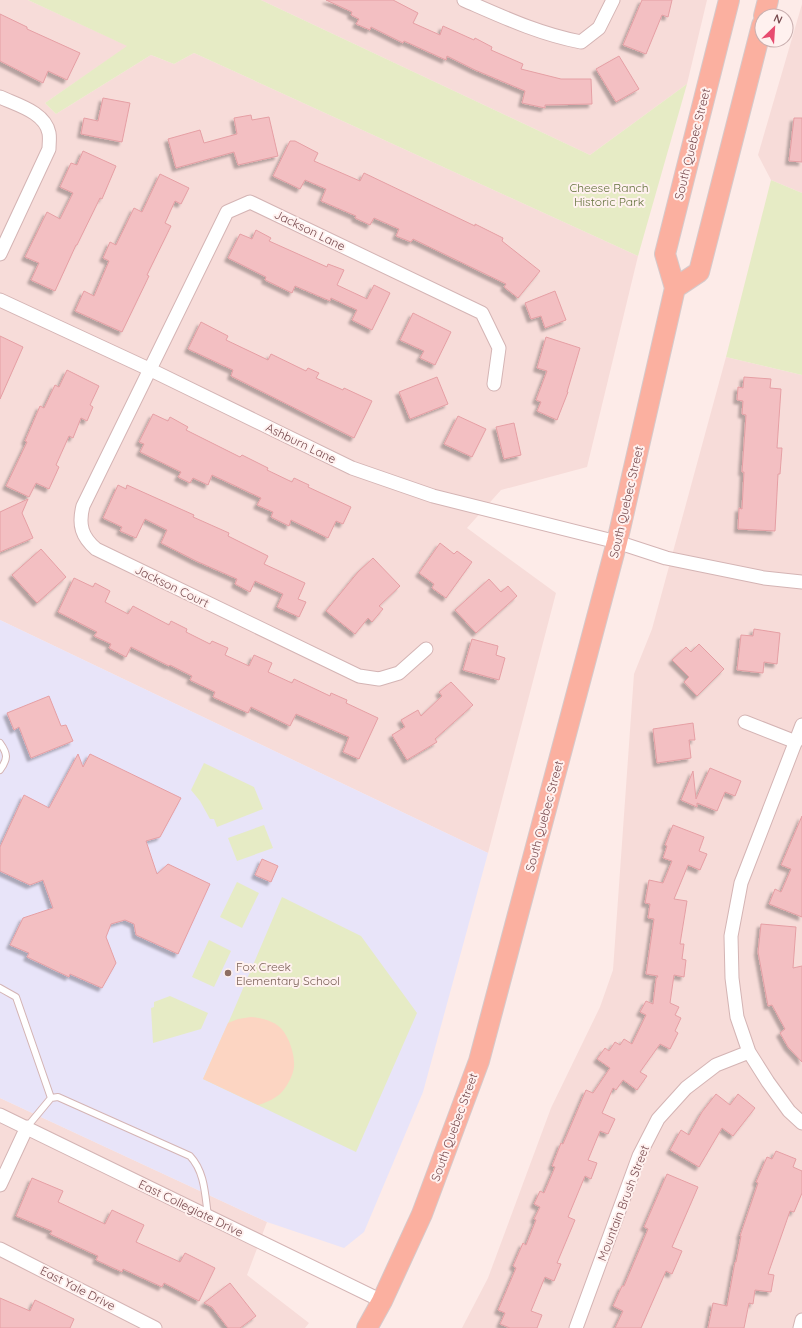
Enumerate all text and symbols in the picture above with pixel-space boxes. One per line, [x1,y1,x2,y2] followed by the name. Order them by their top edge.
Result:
[754,8,794,48] north arrow
[772,11,785,27] text: N
[671,87,713,201] street label: South Quebec Street
[569,180,649,209] park label: Cheese Ranch Historic Park
[272,206,348,254] street label: Jackson Lane
[263,419,339,467] street label: Ashburn Lane
[606,445,646,559] street label: South Quebec Street
[133,562,211,610] street label: Jackson Court
[522,759,566,873] street label: South Quebec Street
[236,959,340,988] place label: Fox Creek Elementary School
[223,968,233,978] marker: Fox Creek Elementary School
[427,1071,481,1183] street label: South Quebec Street
[594,1143,652,1263] street label: Mountain Brush Street
[136,1176,246,1240] street label: East Collegiate Drive
[38,1263,118,1313] street label: East Yale Drive

